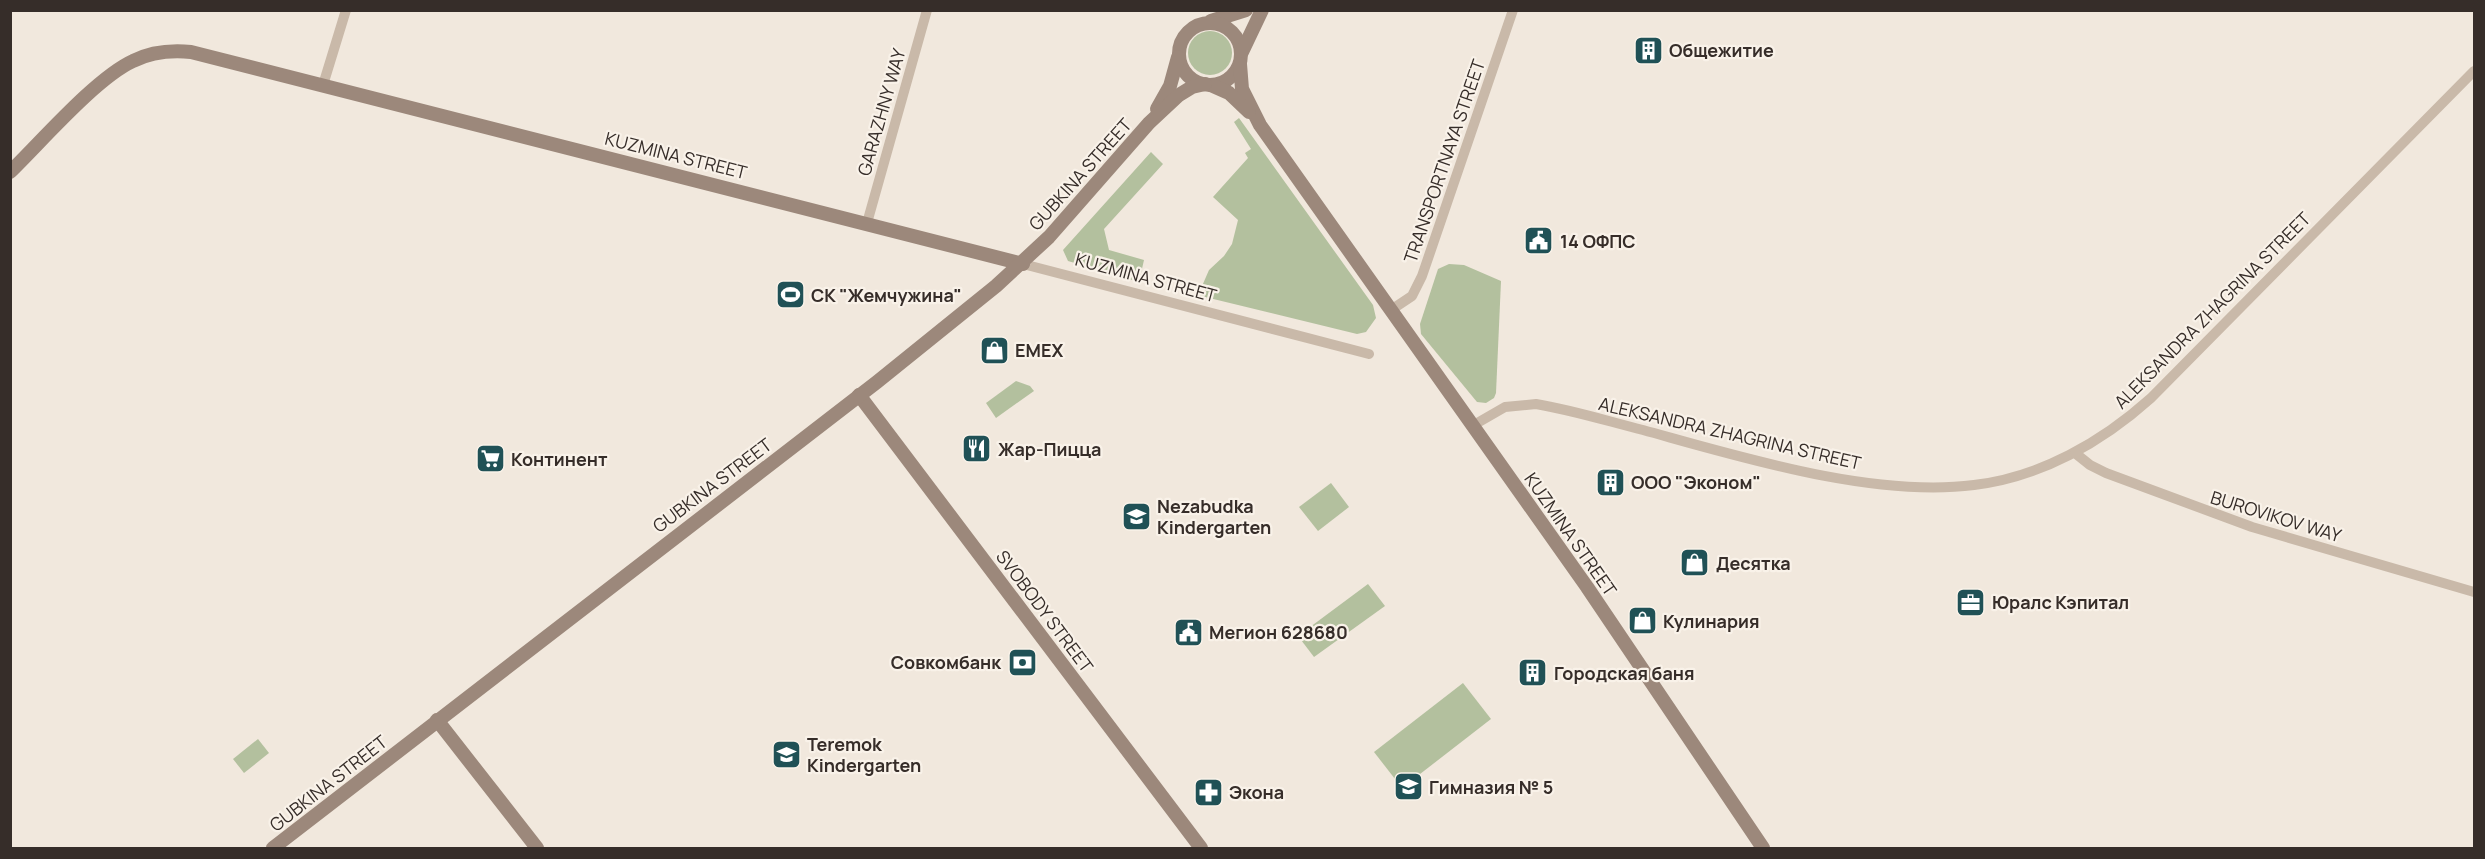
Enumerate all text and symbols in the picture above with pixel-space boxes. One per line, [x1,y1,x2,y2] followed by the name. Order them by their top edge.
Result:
[1632,34,1664,66] building icon: Общежитие
[1669,38,1774,62] place label: Общежитие
[851,45,911,178] street label: GARAZHNY WAY
[1398,56,1490,266] street label: TRANSPORTNAYA STREET
[1023,113,1137,235] street label: GUBKINA STREET
[603,126,750,184] street label: KUZMINA STREET
[2109,206,2316,413] street label: ALEKSANDRA ZHAGRINA STREET
[1523,225,1555,257] public building icon: 14 ОФПС
[1560,229,1636,253] place label: 14 ОФПС
[1073,247,1220,307] street label: KUZMINA STREET
[774,279,806,311] sports icon: СК "Жемчужина"
[811,283,962,307] place label: СК "Жемчужина"
[978,334,1010,366] shop icon: EMEX
[1015,338,1063,362] place label: EMEX
[1596,391,1864,475] street label: ALEKSANDRA ZHAGRINA STREET
[648,432,777,538] street label: GUBKINA STREET
[961,433,993,465] restaurant icon: Жар-Пицца
[998,437,1101,461] place label: Жар-Пицца
[474,443,506,475] supermarket icon: Континент
[511,447,608,471] place label: Континент
[1594,466,1626,498] building icon: ООО "Эконом"
[1519,468,1623,601] street label: KUZMINA STREET
[1631,470,1761,494] place label: ООО "Эконом"
[2208,485,2345,548] street label: BUROVIKOV WAY
[1157,494,1271,539] place label: Nezabudka Kindergarten
[1120,500,1152,532] school or university icon: Nezabudka Kindergarten
[991,545,1099,677] street label: SVOBODY STREET
[1679,547,1711,579] shop icon: Десятка
[1716,551,1791,575] place label: Десятка
[1955,586,1987,618] office icon: Юралс Кэпитал
[1992,590,2129,614] place label: Юралс Кэпитал
[1626,605,1658,637] shop icon: Кулинария
[1663,609,1760,633] place label: Кулинария
[1172,616,1204,648] public building icon: Мегион 628680
[1209,620,1348,644] place label: Мегион 628680
[1006,646,1038,678] bank icon: Совкомбанк
[891,650,1002,674] place label: Совкомбанк
[1517,657,1549,689] building icon: Городская баня
[1554,661,1694,685] place label: Городская баня
[264,729,392,836] street label: GUBKINA STREET
[807,732,921,777] place label: Teremok Kindergarten
[770,738,802,770] school or university icon: Teremok Kindergarten
[1392,771,1424,803] school or university icon: Гимназия № 5
[1429,775,1553,799] place label: Гимназия № 5
[1192,776,1224,808] pharmacy icon: Экона
[1229,780,1284,804] place label: Экона

